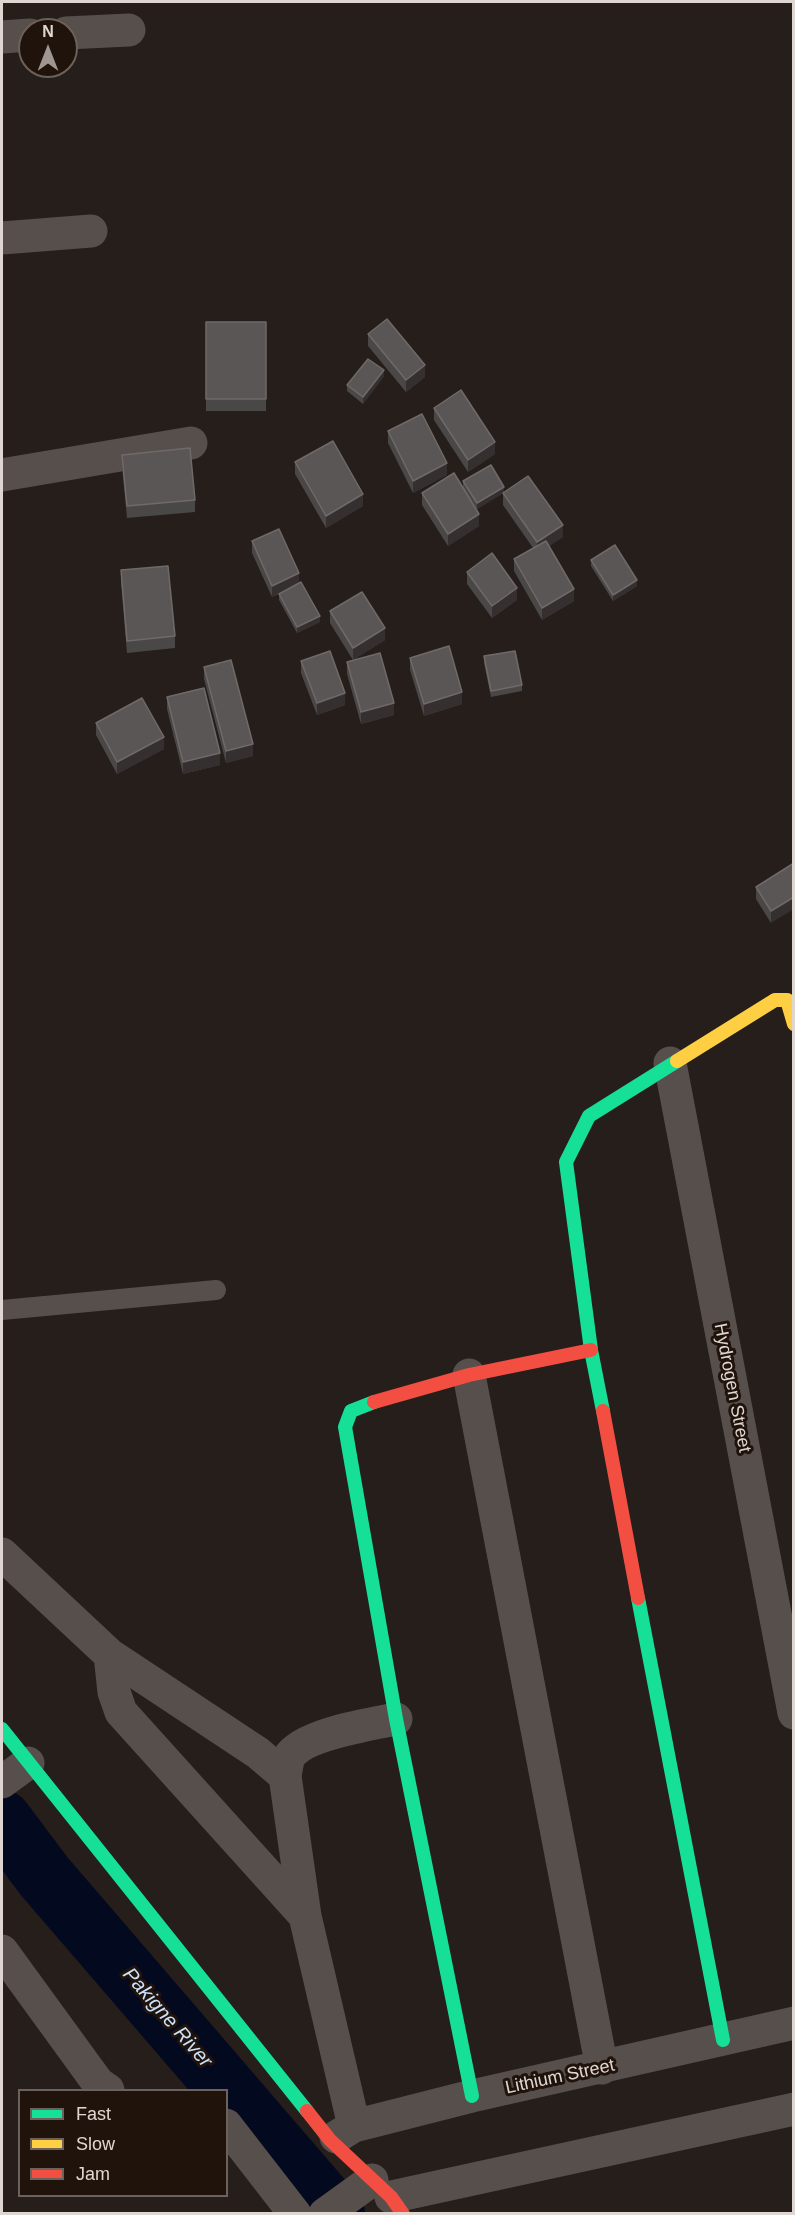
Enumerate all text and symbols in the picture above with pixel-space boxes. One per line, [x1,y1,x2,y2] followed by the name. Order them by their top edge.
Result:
[18,18,78,78] north arrow
[42,23,54,40] text: N
[709,1322,755,1454] street label: Hydrogen Street
[117,1963,217,2073] water label: Pakigne River
[503,2055,617,2099] street label: Lithium Street
[18,2089,228,2197] legend
[76,2104,111,2124] text: Fast
[76,2134,115,2154] text: Slow
[76,2164,110,2184] text: Jam

